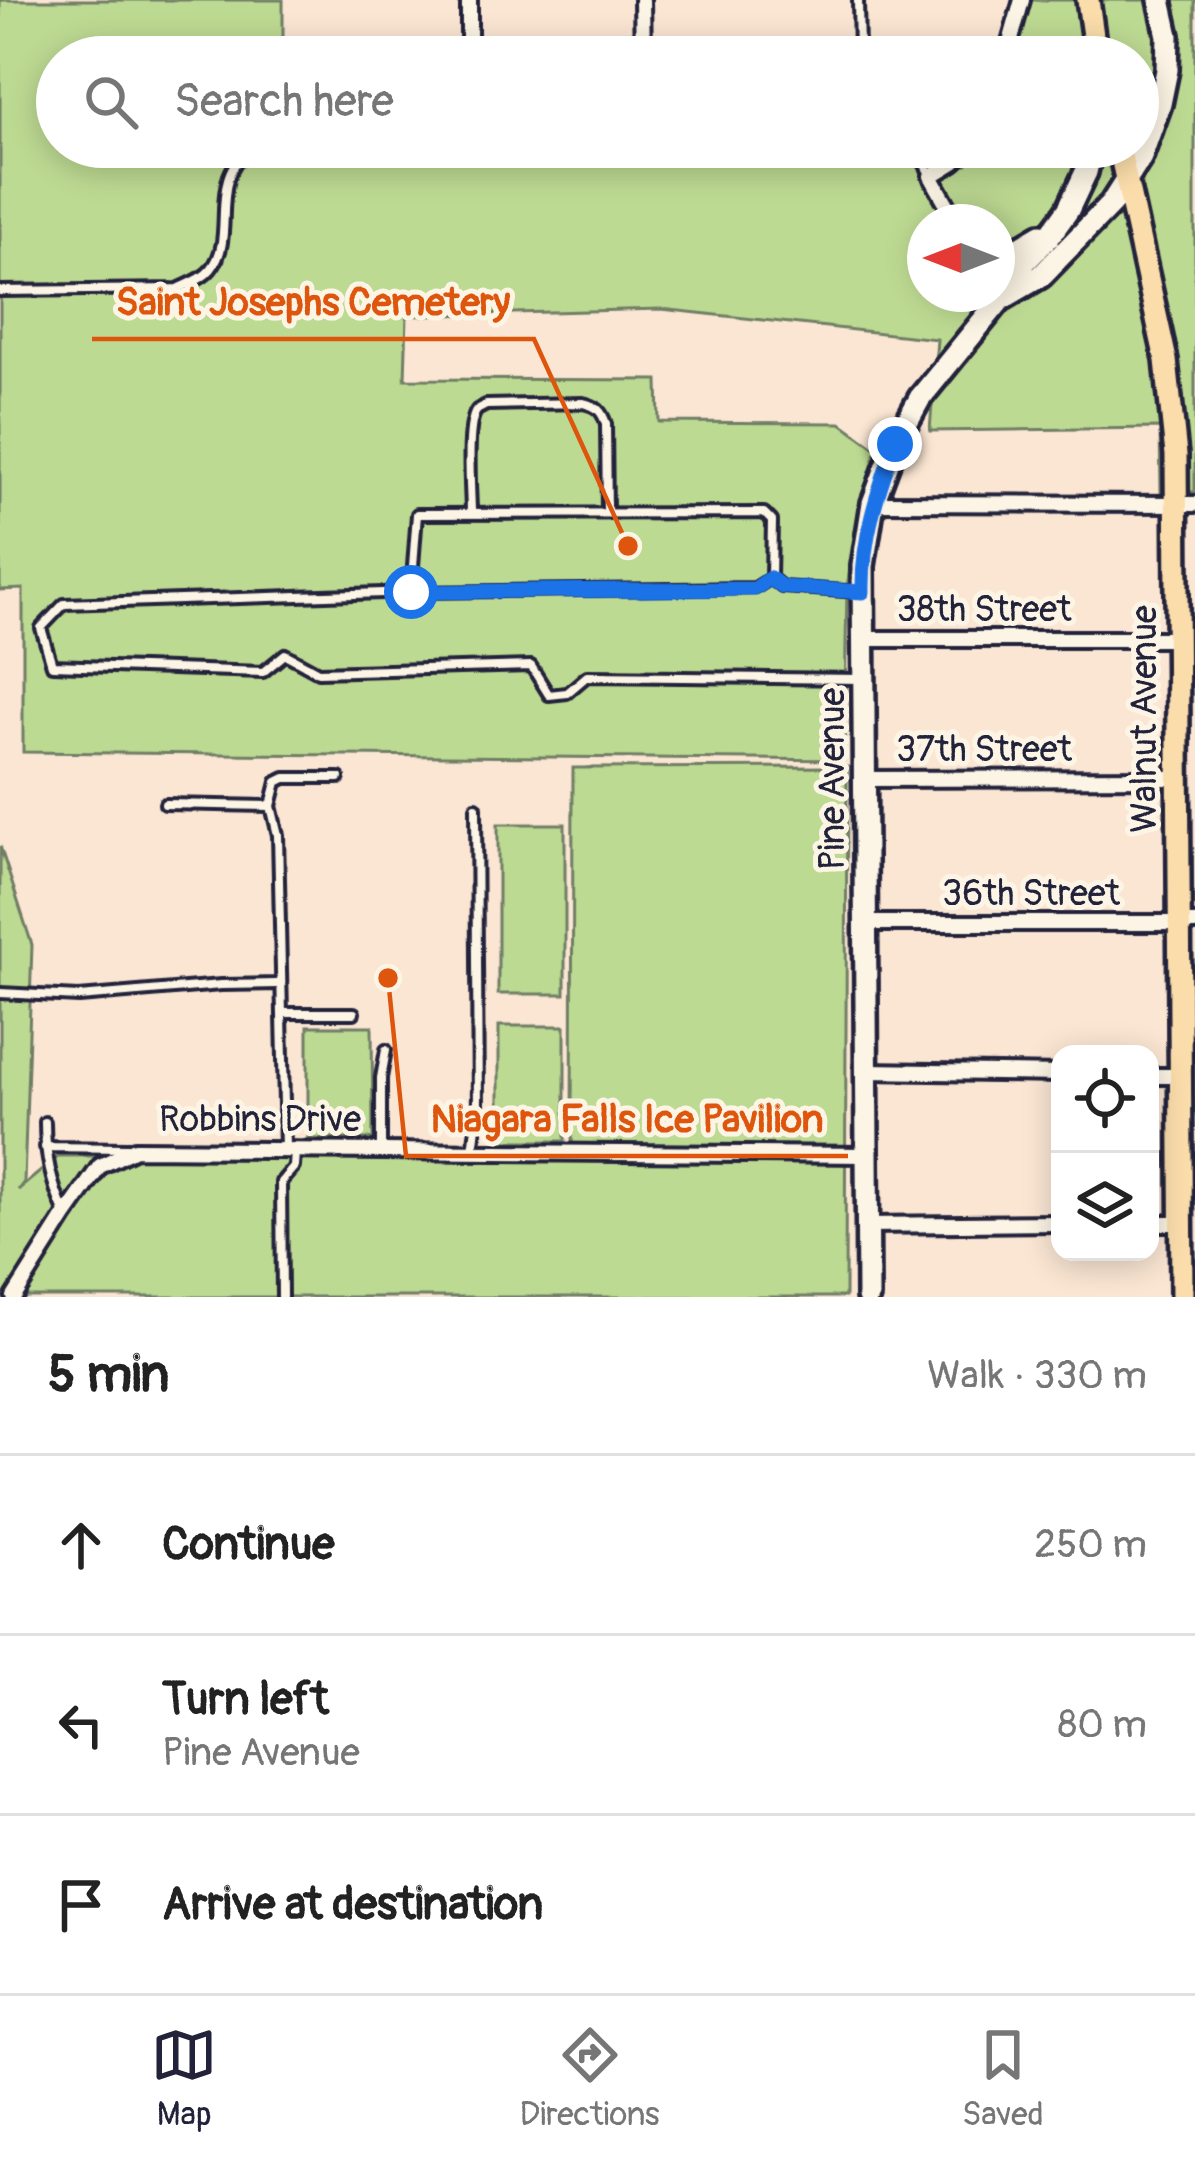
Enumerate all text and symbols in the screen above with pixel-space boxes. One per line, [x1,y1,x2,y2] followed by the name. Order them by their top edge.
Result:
[36,36,1159,168] search box
[78,69,144,135] icon: search
[174,74,394,130] text: Search here
[907,204,1015,312] north arrow
[92,264,534,339] callout: Saint Josephs Cemetery
[116,278,511,327] text: Saint Josephs Cemetery
[868,417,922,471] route end
[384,565,438,619] route start
[896,587,1072,632] street label: 38th Street
[1122,605,1167,833] street label: Walnut Avenue
[810,687,855,870] street label: Pine Avenue
[896,727,1072,772] street label: 37th Street
[942,871,1120,916] street label: 36th Street
[1051,1045,1159,1261] map controls
[1051,1045,1159,1153] button: locate
[406,1081,848,1156] callout: Niagara Falls Ice Pavilion
[430,1095,824,1144] text: Niagara Falls Ice Pavilion
[159,1097,361,1142] street label: Robbins Drive
[1051,1153,1159,1261] button: layers
[48,1343,169,1407] text: 5 min
[927,1351,1147,1400] text: Walk · 330 m
[48,1512,114,1578] icon: ahead
[162,1517,335,1573] text: Continue
[1034,1520,1147,1569] text: 250 m
[162,1672,329,1728] text: Turn left
[48,1692,114,1758] icon: left
[1058,1700,1147,1749] text: 80 m
[162,1728,360,1777] text: Pine Avenue
[48,1872,114,1938] icon: arrive
[162,1877,543,1933] text: Arrive at destination
[151,2022,217,2135] tab: Map
[520,2022,660,2135] tab: Directions
[962,2022,1044,2135] tab: Saved

